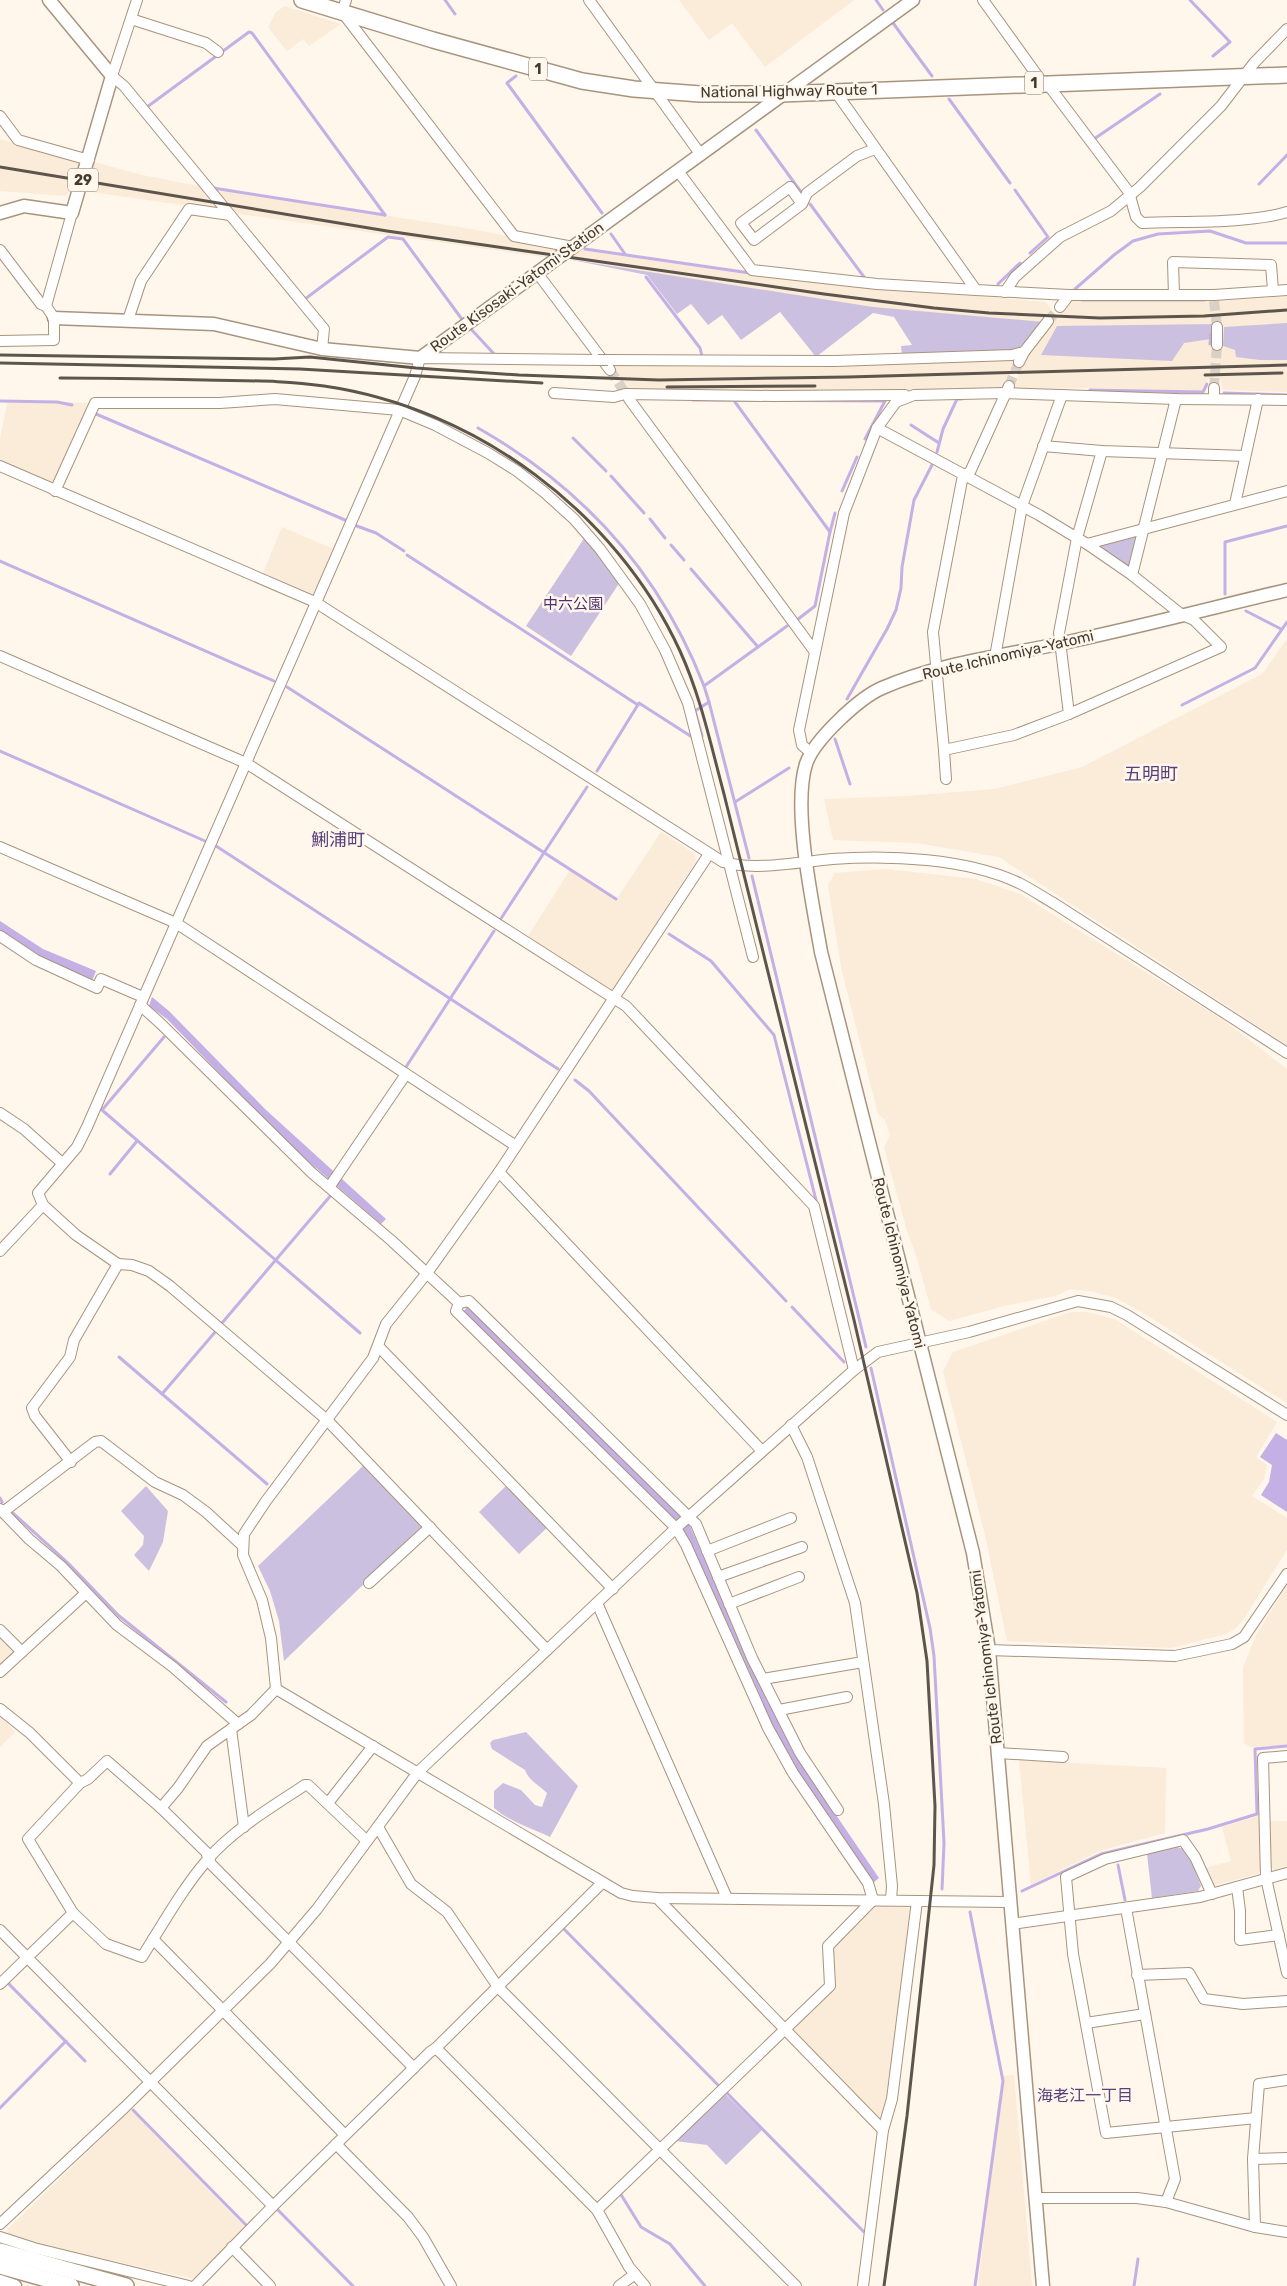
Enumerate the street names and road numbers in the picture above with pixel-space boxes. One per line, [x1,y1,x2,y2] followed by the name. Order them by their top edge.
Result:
[529,58,547,80] road number: 1
[1025,72,1043,95] road number: 1
[700,80,878,102] street label: National Highway Route 1
[68,168,98,192] road number: 29
[427,218,607,356] street label: Route Kisosaki-Yatomi Station
[920,626,1096,684] street label: Route Ichinomiya-Yatomi
[869,1176,929,1350] street label: Route Ichinomiya-Yatomi
[966,1569,1006,1745] street label: Route Ichinomiya-Yatomi

